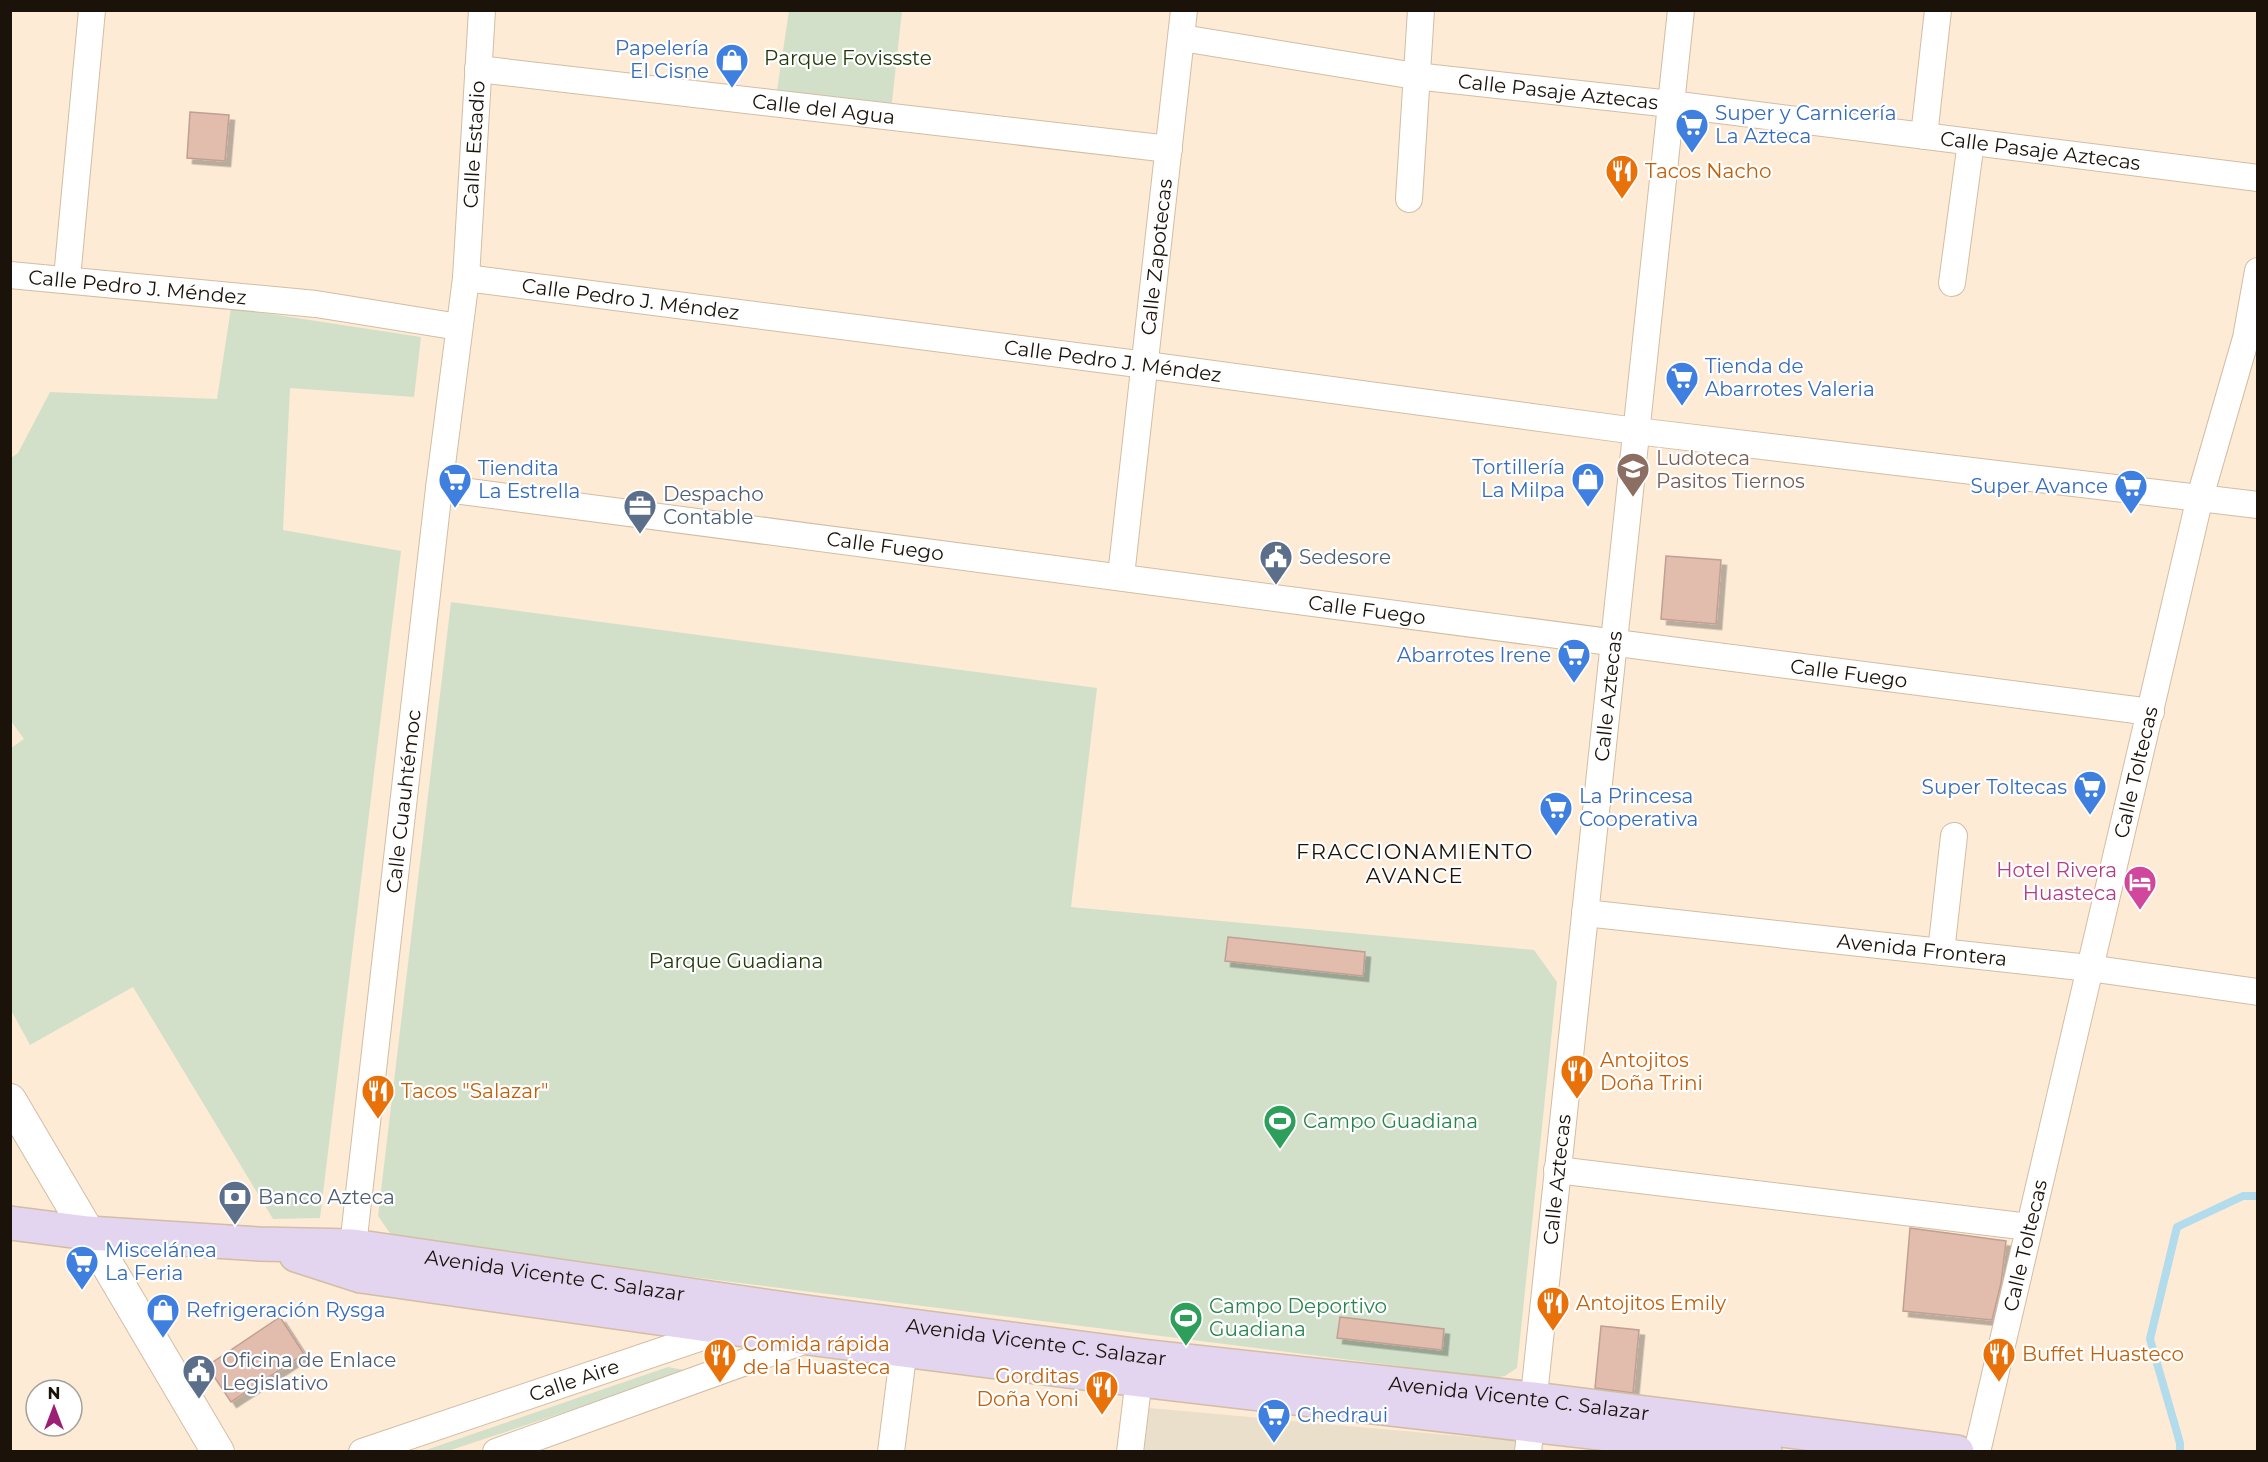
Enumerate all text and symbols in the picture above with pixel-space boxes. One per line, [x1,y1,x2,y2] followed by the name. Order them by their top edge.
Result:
[615,36,709,83] place label: Papelería El Cisne
[714,42,750,89] shop icon: Papelería El Cisne
[764,46,932,70] park label: Parque Fovissste
[1457,69,1660,115] street label: Calle Pasaje Aztecas
[458,80,490,209] street label: Calle Estadio
[751,89,896,129] street label: Calle del Agua
[1715,101,1897,148] place label: Super y Carnicería La Azteca
[1674,107,1710,154] supermarket icon: Super y Carnicería La Azteca
[1939,126,2142,175] street label: Calle Pasaje Aztecas
[1604,153,1640,200] restaurant icon: Tacos Nacho
[1645,159,1772,183] place label: Tacos Nacho
[1136,177,1177,337] street label: Calle Zapotecas
[27,265,248,309] street label: Calle Pedro J. Méndez
[520,273,741,325] street label: Calle Pedro J. Méndez
[1003,335,1223,387] street label: Calle Pedro J. Méndez
[1705,354,1875,401] place label: Tienda de Abarrotes Valeria
[1664,360,1700,407] supermarket icon: Tienda de Abarrotes Valeria
[1656,446,1805,493] place label: Ludoteca Pasitos Tiernos
[1615,451,1651,498] school or university icon: Ludoteca Pasitos Tiernos
[1472,455,1565,502] place label: Tortillería La Milpa
[478,456,580,503] place label: Tiendita La Estrella
[1570,461,1606,508] shop icon: Tortillería La Milpa
[437,462,473,509] supermarket icon: Tiendita La Estrella
[2113,468,2149,515] supermarket icon: Super Avance
[1971,474,2108,498] place label: Super Avance
[663,482,764,529] place label: Despacho Contable
[622,488,658,535] office icon: Despacho Contable
[825,526,945,566] street label: Calle Fuego
[1258,539,1294,586] public building icon: Sedesore
[1299,545,1391,569] place label: Sedesore
[1307,590,1427,630] street label: Calle Fuego
[1589,629,1627,763] street label: Calle Aztecas
[1556,637,1592,684] supermarket icon: Abarrotes Irene
[1397,643,1551,667] place label: Abarrotes Irene
[1789,654,1909,693] street label: Calle Fuego
[2109,704,2163,841] street label: Calle Toltecas
[381,708,426,895] street label: Calle Cuauhtémoc
[2072,769,2108,816] supermarket icon: Super Toltecas
[1922,775,2067,799] place label: Super Toltecas
[1579,784,1698,831] place label: La Princesa Cooperativa
[1538,790,1574,837] supermarket icon: La Princesa Cooperativa
[1296,839,1534,888] district label: FRACCIONAMIENTO AVANCE
[1996,858,2117,905] place label: Hotel Rivera Huasteca
[2122,864,2158,911] hotel icon: Hotel Rivera Huasteca
[1836,929,2008,971] street label: Avenida Frontera
[649,949,823,973] park label: Parque Guadiana
[1600,1048,1703,1095] place label: Antojitos Doña Trini
[1559,1053,1595,1100] restaurant icon: Antojitos Doña Trini
[360,1073,396,1120] restaurant icon: Tacos "Salazar"
[401,1079,549,1103] place label: Tacos "Salazar"
[1262,1103,1298,1150] sports icon: Campo Guadiana
[1303,1109,1478,1133] place label: Campo Guadiana
[1538,1113,1576,1246] street label: Calle Aztecas
[1998,1177,2052,1314] street label: Calle Toltecas
[217,1179,253,1226] bank icon: Banco Azteca
[258,1185,395,1209] place label: Banco Azteca
[105,1238,217,1285] place label: Miscelánea La Feria
[64,1244,100,1291] supermarket icon: Miscelánea La Feria
[423,1245,686,1306] street label: Avenida Vicente C. Salazar
[1535,1285,1571,1332] restaurant icon: Antojitos Emily
[1576,1291,1726,1315] place label: Antojitos Emily
[145,1292,181,1339] shop icon: Refrigeración Rysga
[1209,1294,1387,1341] place label: Campo Deportivo Guadiana
[186,1298,386,1322] place label: Refrigeración Rysga
[1168,1300,1204,1347] sports icon: Campo Deportivo Guadiana
[905,1313,1168,1371] street label: Avenida Vicente C. Salazar
[743,1332,890,1379] place label: Comida rápida de la Huasteca
[1981,1336,2017,1383] restaurant icon: Buffet Huasteco
[702,1337,738,1384] restaurant icon: Comida rápida de la Huasteca
[2022,1342,2184,1366] place label: Buffet Huasteco
[222,1348,396,1395] place label: Oficina de Enlace Legislativo
[181,1353,217,1400] public building icon: Oficina de Enlace Legislativo
[526,1354,622,1407] street label: Calle Aire
[976,1364,1079,1411] place label: Gorditas Doña Yoni
[1084,1369,1120,1416] restaurant icon: Gorditas Doña Yoni
[1387,1371,1651,1425] street label: Avenida Vicente C. Salazar
[24,1378,84,1438] north arrow
[48,1384,60,1403] text: N
[1256,1397,1292,1444] supermarket icon: Chedraui
[1297,1403,1388,1427] place label: Chedraui

